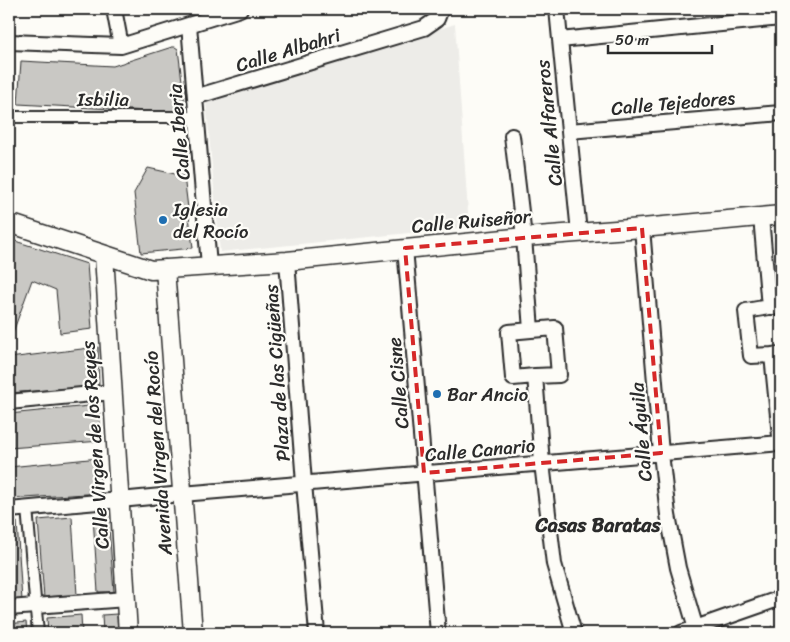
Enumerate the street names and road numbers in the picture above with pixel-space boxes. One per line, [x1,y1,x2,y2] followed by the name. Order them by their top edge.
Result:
[232,18,345,82] street label: Calle Albahri
[526,58,572,188] street label: Calle Alfareros
[610,81,737,125] street label: Calle Tejedores
[158,82,200,181] street label: Calle Iberia
[76,83,129,116] street label: Isbilia
[410,199,533,243] street label: Calle Ruiseñor
[254,283,300,463] street label: Plaza de las Cigüeñas
[378,336,418,430] street label: Calle Cisne
[71,340,119,550] street label: Calle Virgen de los Reyes
[134,349,182,557] street label: Avenida Virgen del Rocío
[620,381,662,483] street label: Calle Águila
[423,429,537,471] street label: Calle Canario

